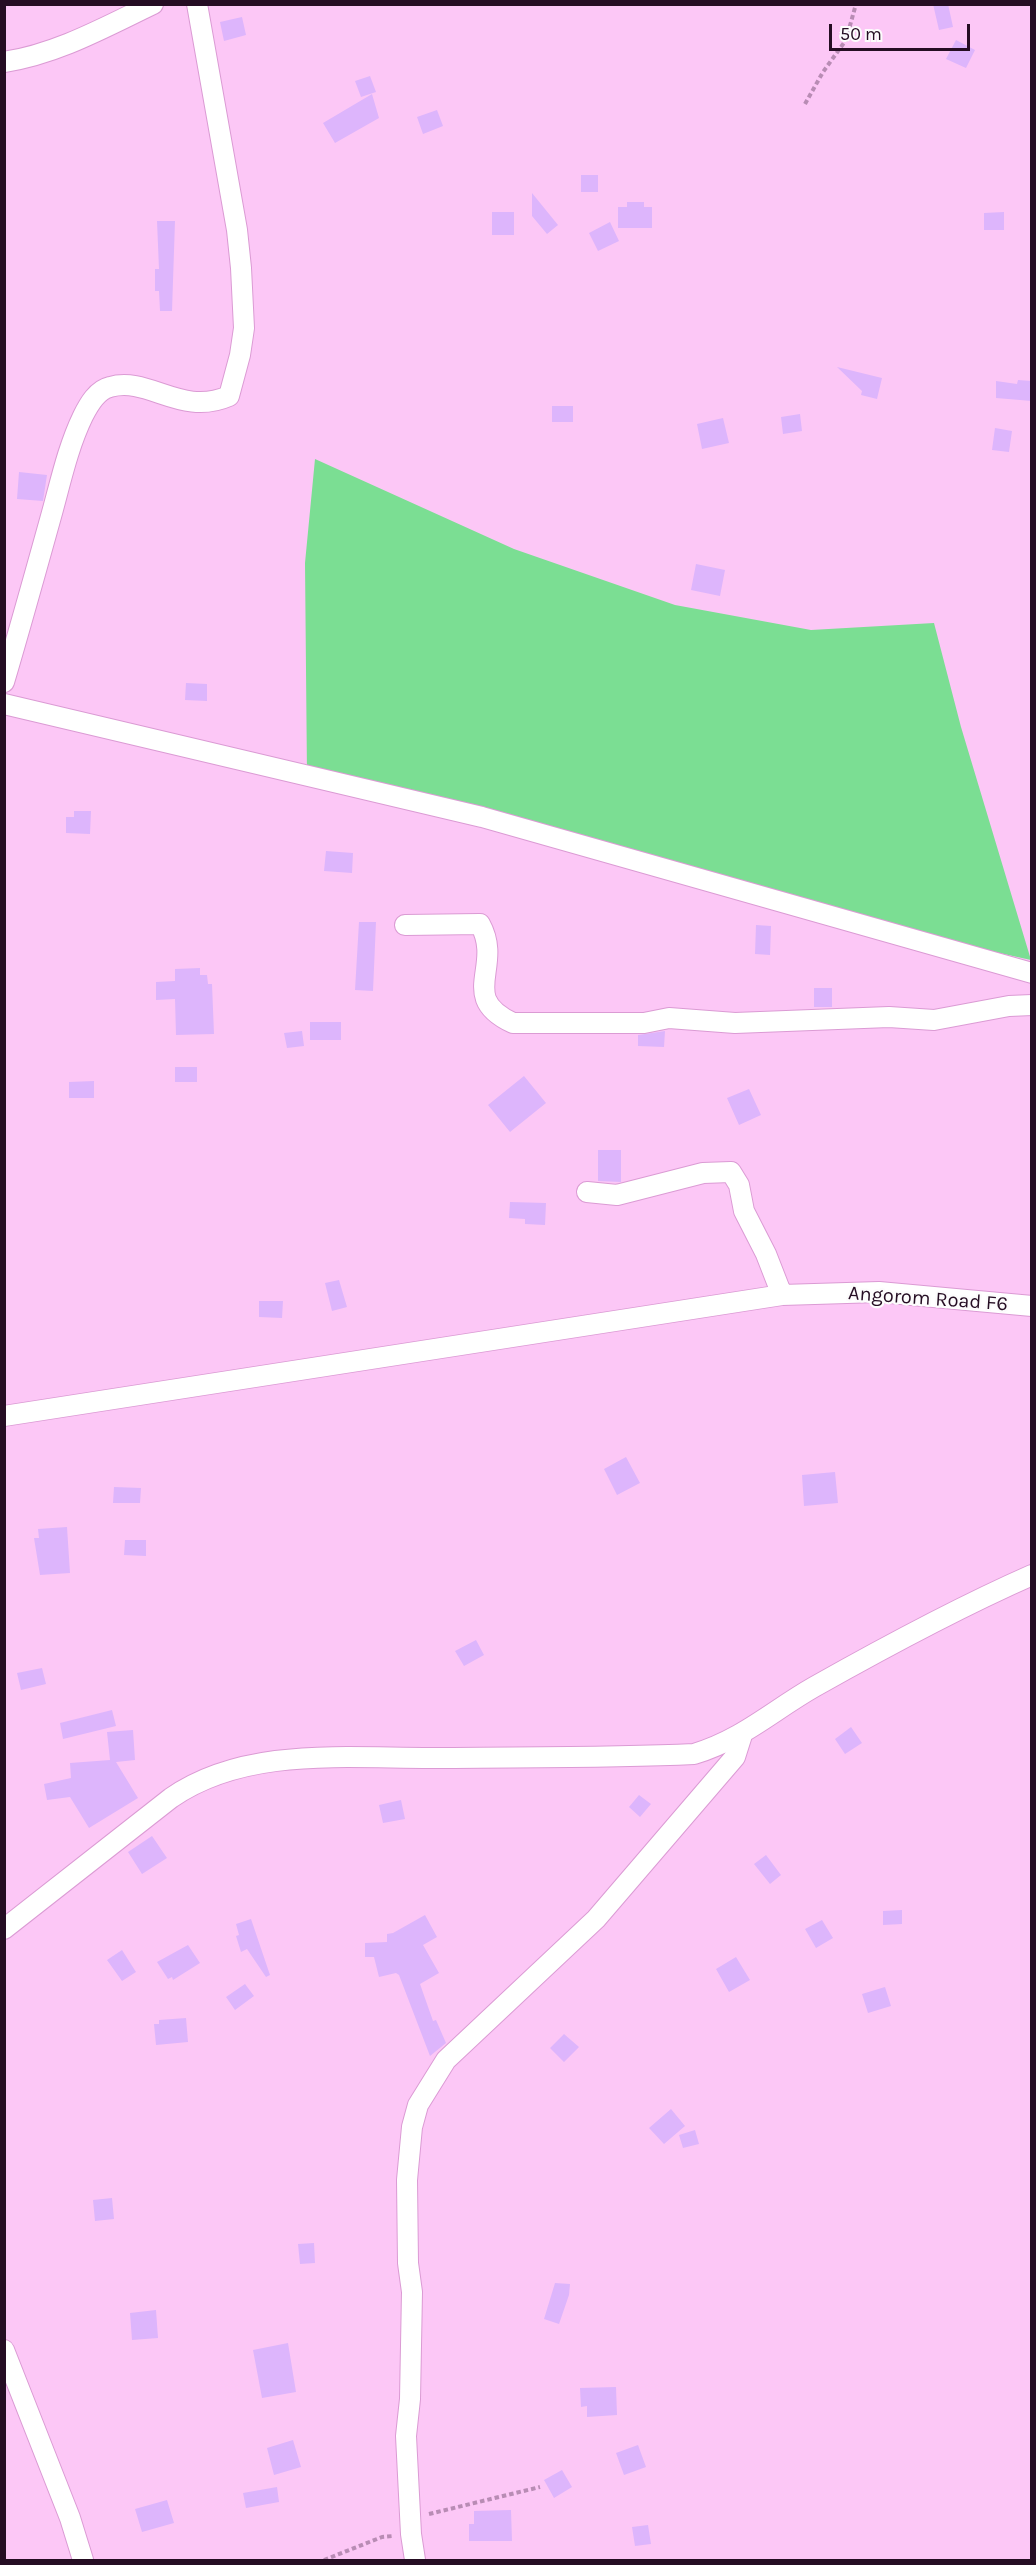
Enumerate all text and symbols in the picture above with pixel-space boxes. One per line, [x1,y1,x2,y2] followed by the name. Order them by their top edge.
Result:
[832,12,973,50] scale bar
[840,23,882,45] text: 50 m
[847,1281,1009,1317] street label: Angorom Road F6

